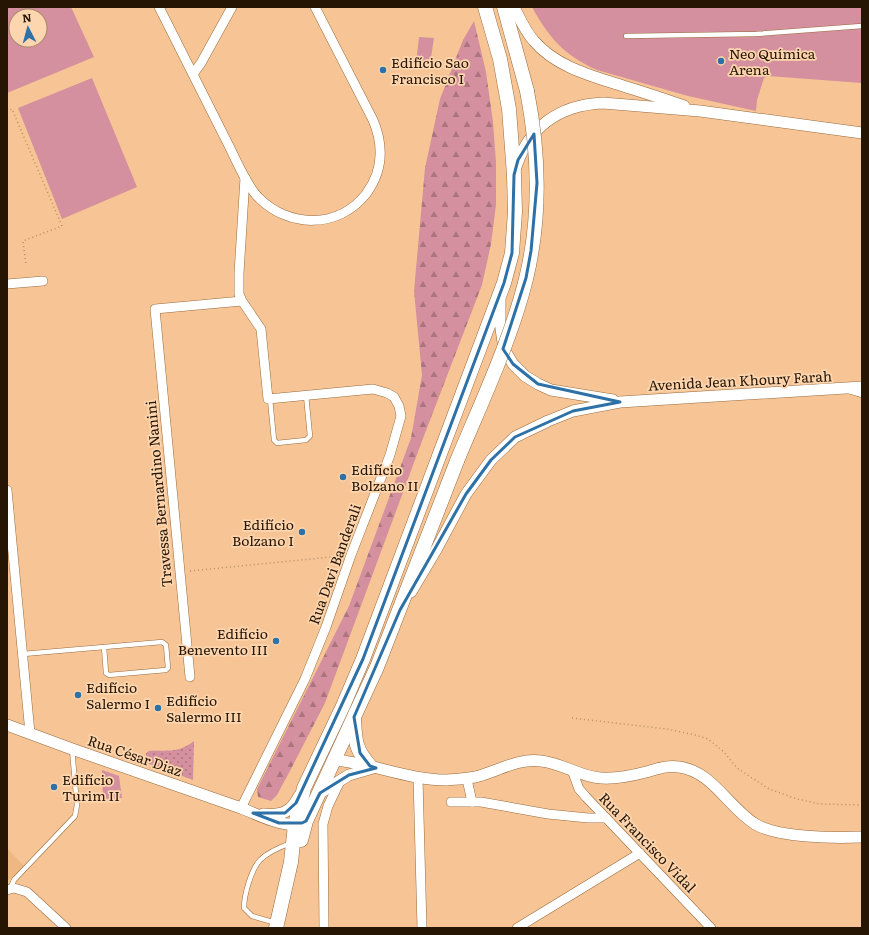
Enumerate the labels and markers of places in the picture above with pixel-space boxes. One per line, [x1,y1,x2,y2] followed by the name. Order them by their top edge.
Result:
[729,43,816,79] place label: Neo Química Arena
[391,52,469,88] place label: Edifício Sao Francisco I
[716,56,726,66] marker: Neo Química Arena
[378,65,388,75] marker: Edifício Sao Francisco I
[351,459,419,495] place label: Edifício Bolzano II
[338,472,348,482] marker: Edifício Bolzano II
[232,514,294,550] place label: Edifício Bolzano I
[297,527,307,537] marker: Edifício Bolzano I
[178,623,268,659] place label: Edifício Benevento III
[271,636,281,646] marker: Edifício Benevento III
[86,677,150,713] place label: Edifício Salermo I
[73,690,83,700] marker: Edifício Salermo I
[166,690,242,726] place label: Edifício Salermo III
[153,703,163,713] marker: Edifício Salermo III
[62,769,120,805] place label: Edifício Turim II
[49,782,59,792] marker: Edifício Turim II

